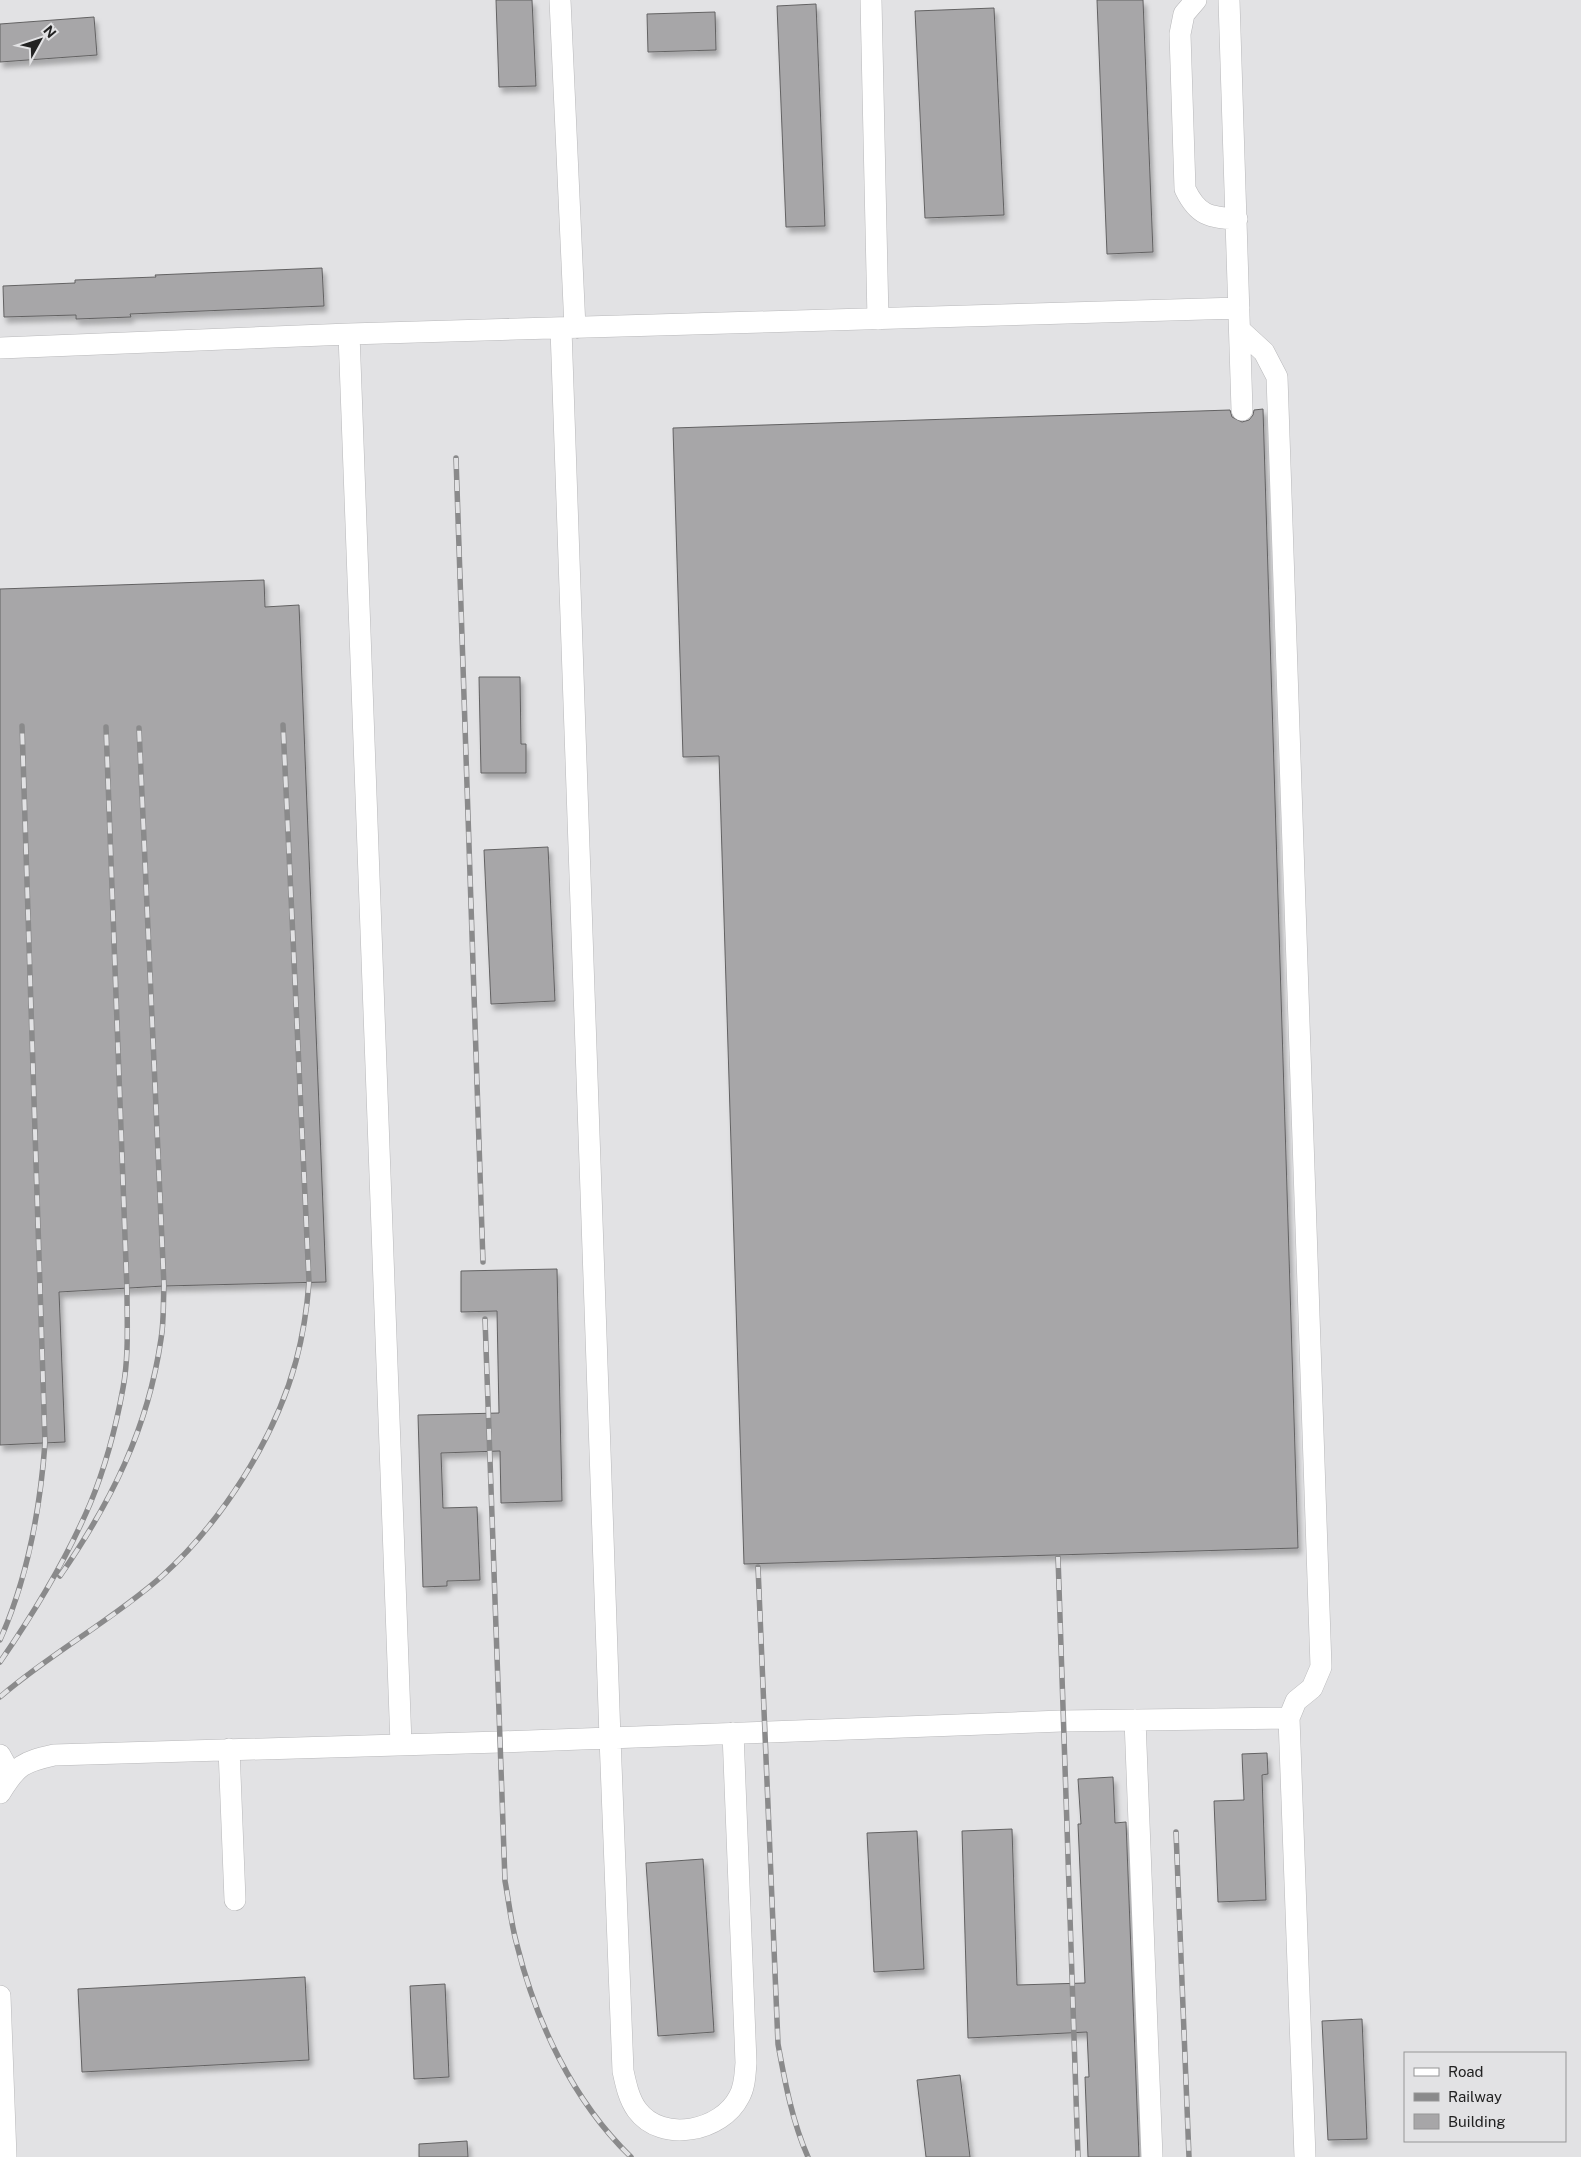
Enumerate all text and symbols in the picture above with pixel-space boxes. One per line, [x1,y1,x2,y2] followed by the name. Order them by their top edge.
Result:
[15,15,65,65] north arrow
[40,22,60,41] text: N
[1404,2052,1566,2142] legend
[1448,2063,1484,2080] text: Road
[1448,2088,1502,2105] text: Railway
[1448,2113,1506,2130] text: Building

